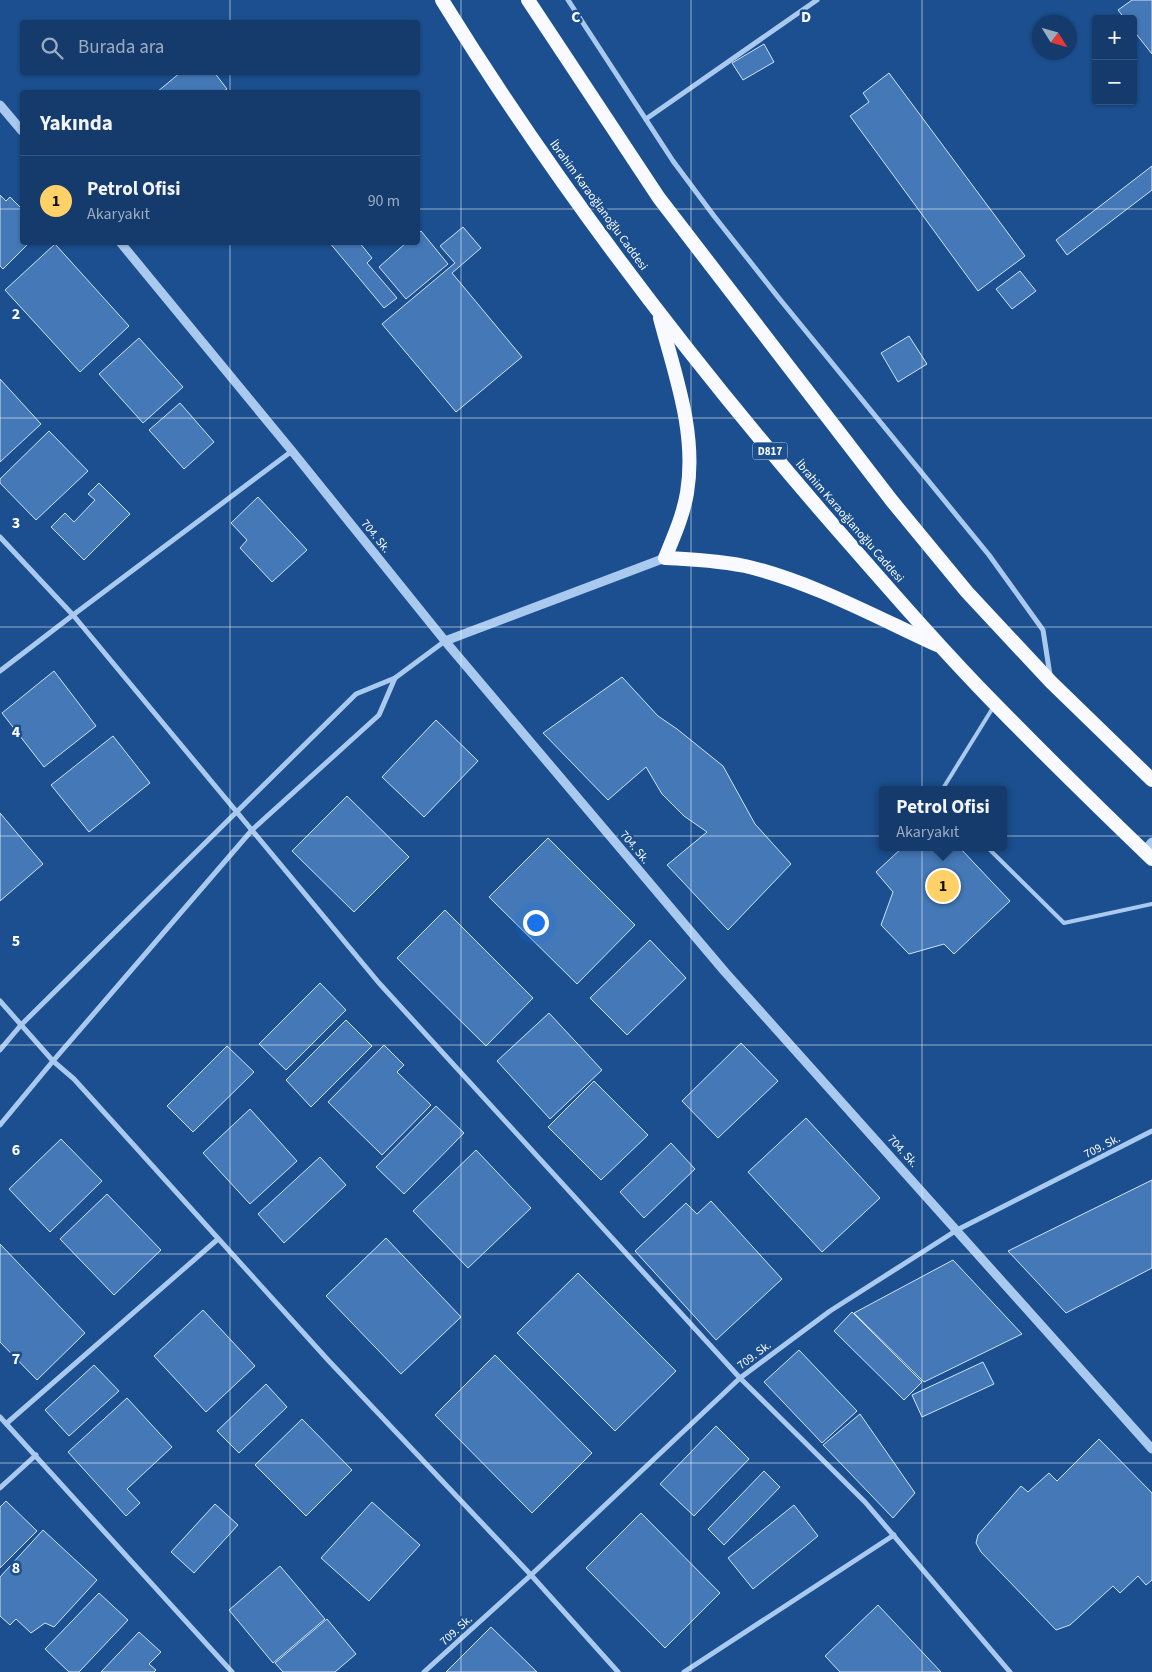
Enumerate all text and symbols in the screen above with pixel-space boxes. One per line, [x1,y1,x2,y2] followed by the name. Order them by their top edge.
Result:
[571,6,581,28] text: C
[801,6,811,28] text: D
[1032,15,1077,60] north arrow
[1092,15,1137,105] map controls
[1092,15,1137,60] button: +
[20,20,420,75] search box
[38,34,66,62] icon: search
[78,34,164,61] text: Burada ara
[1092,60,1137,105] button: −
[40,108,113,138] text: Yakında
[545,137,652,274] street label: İbrahim Karaoğlanoğlu Caddesi
[87,176,180,203] text: Petrol Ofisi
[52,190,60,212] text: 1
[368,190,400,212] text: 90 m
[87,203,150,225] text: Akaryakıt
[12,303,20,325] text: 2
[752,442,788,460] road number: D817
[792,456,908,586] street label: İbrahim Karaoğlanoğlu Caddesi
[12,512,20,534] text: 3
[357,516,394,557] street label: 704. Sk.
[12,721,21,743] text: 4
[879,786,1007,851] popup
[896,794,990,821] text: Petrol Ofisi
[896,821,959,843] text: Akaryakıt
[616,827,654,868] street label: 704. Sk.
[927,867,959,905] pin: 1
[523,910,549,936] your location
[12,930,20,952] text: 5
[1081,1130,1123,1163] street label: 709. Sk.
[883,1131,922,1171] street label: 704. Sk.
[12,1139,20,1161] text: 6
[734,1337,775,1374] street label: 709. Sk.
[12,1348,20,1370] text: 7
[12,1557,20,1579] text: 8
[436,1611,476,1650] street label: 709. Sk.

